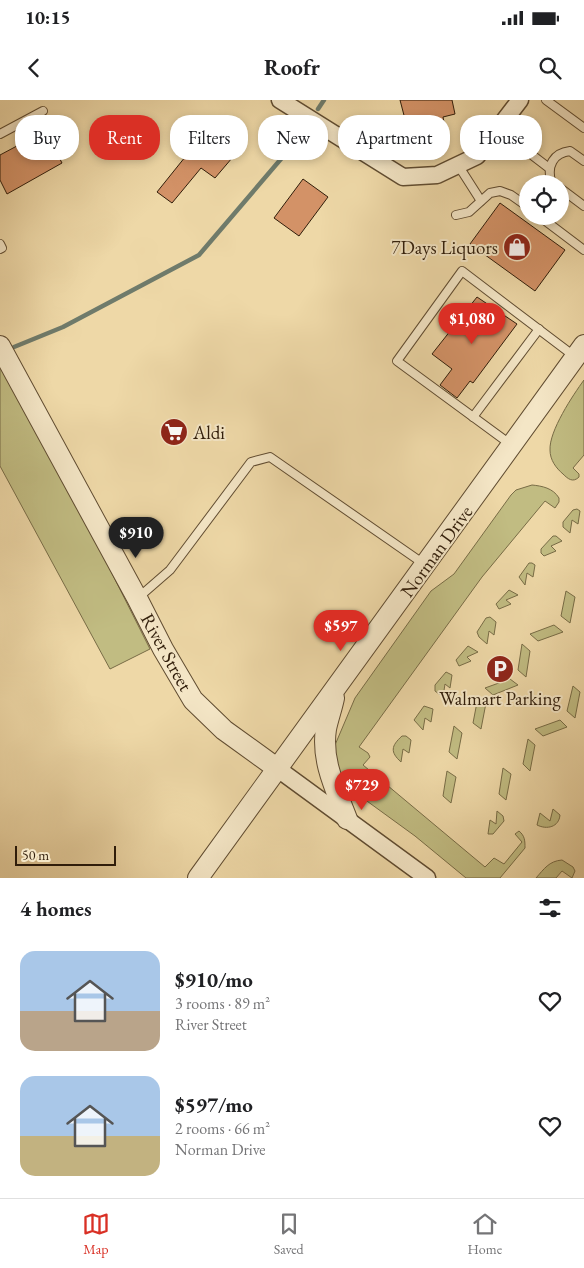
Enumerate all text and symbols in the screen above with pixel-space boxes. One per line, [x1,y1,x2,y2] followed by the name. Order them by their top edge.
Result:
[25,5,71,30] text: 10:15
[264,53,320,82] text: Roofr
[20,54,48,82] icon: back
[536,54,564,82] icon: search
[15,115,79,160] chip: Buy
[89,115,160,160] chip: Rent
[170,115,248,160] chip: Filters
[258,115,328,160] chip: New
[338,115,450,160] chip: Apartment
[460,115,542,160] chip: House
[519,175,569,225] map controls
[519,175,569,225] button: locate
[502,232,532,262] shop icon: 7Days Liquors
[391,235,498,260] place label: 7Days Liquors
[431,302,513,345] pin: $1,080
[449,308,495,329] text: $1,080
[159,417,189,447] supermarket icon: Aldi
[192,420,225,445] place label: Aldi
[395,500,478,602] street label: Norman Drive
[106,516,166,559] pin: $910
[120,522,152,543] text: $910
[135,609,198,696] street label: River Street
[311,610,371,652] pin: $597
[325,615,357,636] text: $597
[485,654,515,684] parking icon: Walmart Parking
[439,686,561,711] place label: Walmart Parking
[332,768,392,811] pin: $729
[346,774,378,795] text: $729
[15,843,116,866] scale bar
[22,846,49,864] text: 50 m
[536,894,564,922] icon: filters
[20,895,92,922] text: 4 homes
[175,966,253,993] text: $910/mo
[60,971,120,1031] icon: home
[536,987,564,1015] icon: heart
[175,993,270,1014] text: 3 rooms · 89 m²
[175,1014,247,1035] text: River Street
[175,1091,253,1118] text: $597/mo
[60,1096,120,1156] icon: home
[536,1112,564,1140] icon: heart
[175,1118,270,1139] text: 2 rooms · 66 m²
[175,1139,266,1160] text: Norman Drive
[82,1210,110,1258] tab: Map
[274,1210,304,1258] tab: Saved
[467,1210,502,1258] tab: Home

